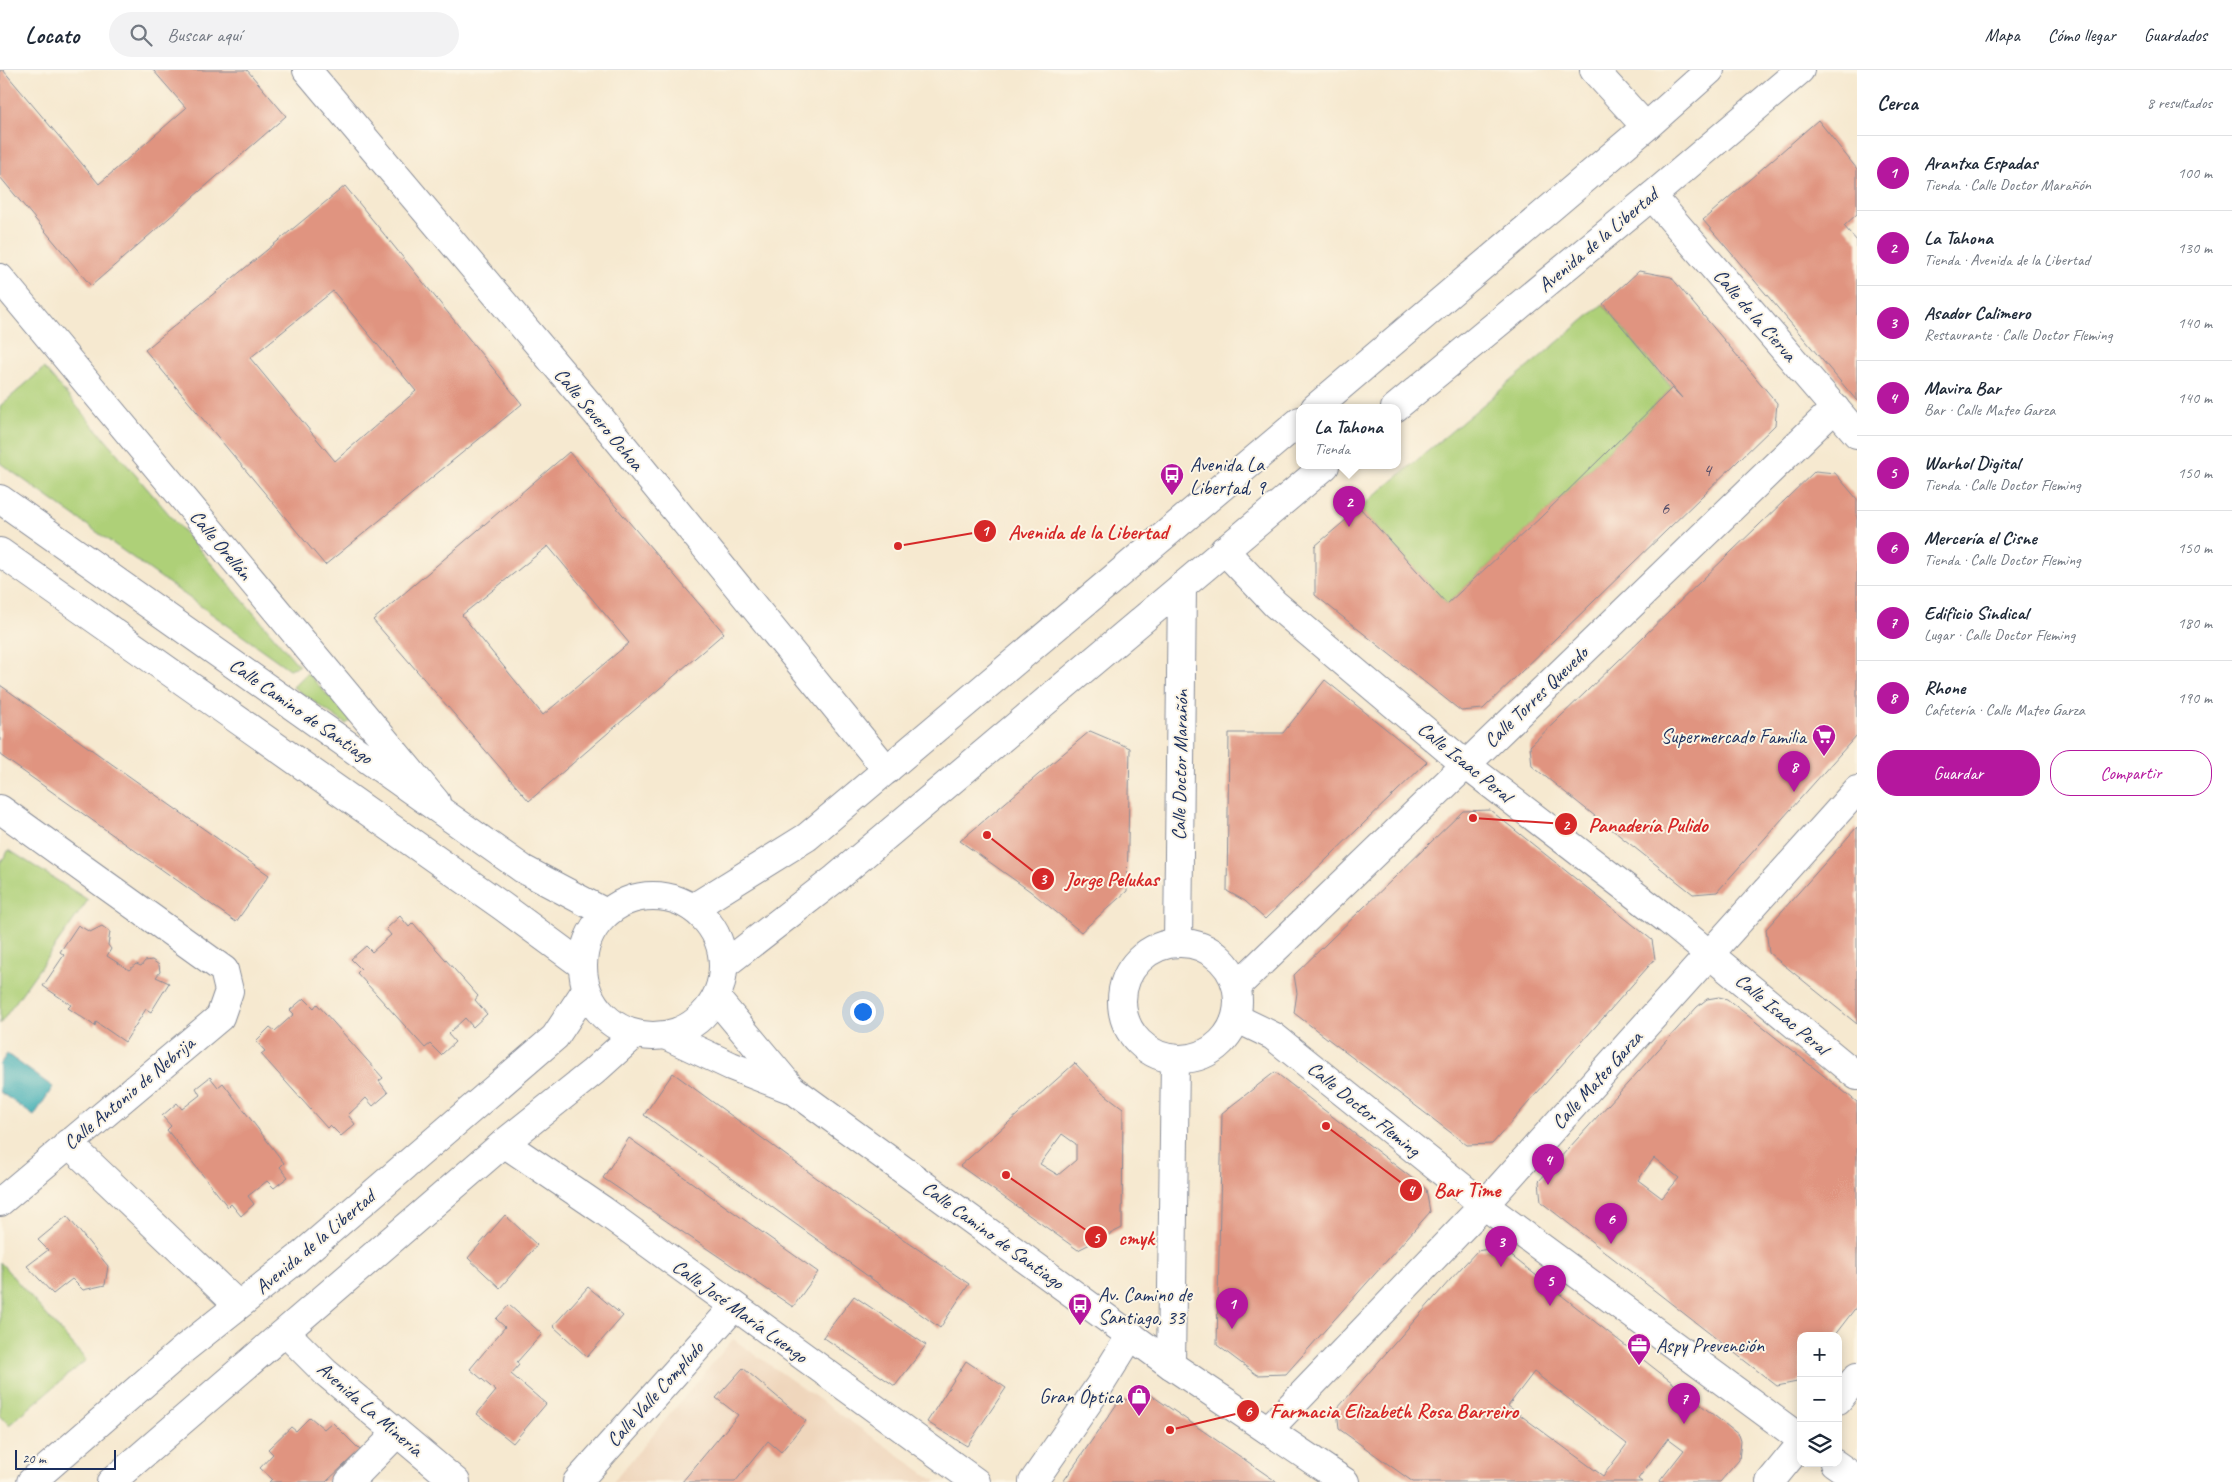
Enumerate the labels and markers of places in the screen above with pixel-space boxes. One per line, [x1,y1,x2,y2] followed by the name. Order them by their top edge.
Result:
[1190,452,1267,500] place label: Avenida La Libertad, 9
[1159,462,1185,496] bus stop icon: Avenida La Libertad, 9
[1333,486,1365,527] pin: 2
[973,513,1178,549] callout: Avenida de la Libertad
[1811,723,1837,757] supermarket icon: Supermercado Familia
[1661,724,1808,749] place label: Supermercado Familia
[1778,751,1810,792] pin: 8
[1553,806,1717,842] callout: Panadería Pulido
[1031,861,1169,897] callout: Jorge Pelukas
[1532,1144,1564,1185] pin: 4
[1399,1172,1510,1208] callout: Bar Time
[1595,1203,1627,1244] pin: 6
[1084,1219,1164,1255] callout: cmyk
[1485,1226,1517,1267] pin: 3
[1534,1265,1566,1306] pin: 5
[1098,1282,1193,1330] place label: Av. Camino de Santiago, 33
[1216,1288,1248,1329] pin: 1
[1067,1292,1093,1326] bus stop icon: Av. Camino de Santiago, 33
[1626,1332,1652,1366] office icon: Aspy Prevención
[1656,1333,1765,1358] place label: Aspy Prevención
[1126,1383,1152,1417] shop icon: Gran Óptica
[1668,1383,1700,1424] pin: 7
[1039,1384,1124,1409] place label: Gran Óptica
[1235,1393,1528,1429] callout: Farmacia Elizabeth Rosa Barreiro

